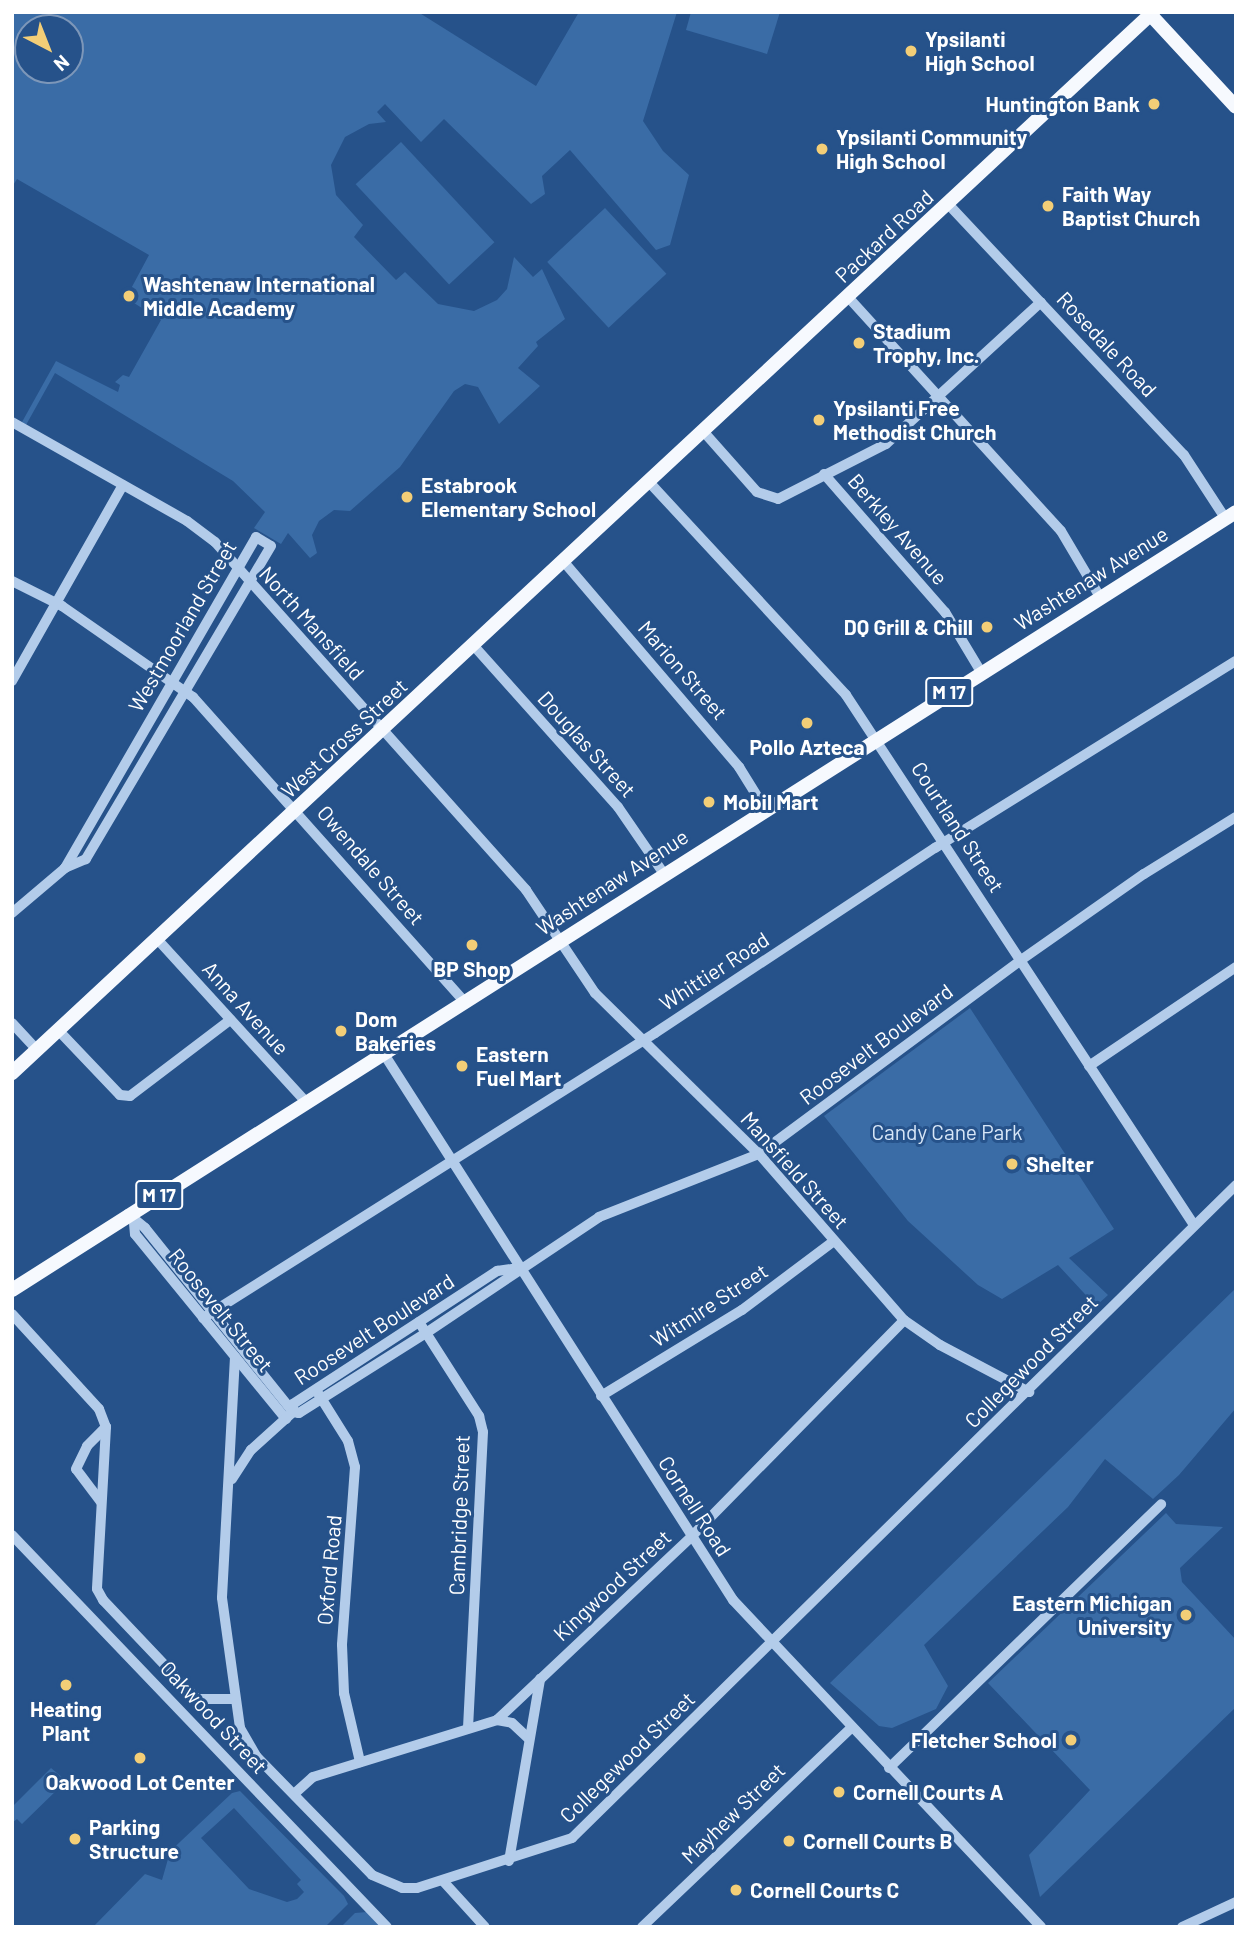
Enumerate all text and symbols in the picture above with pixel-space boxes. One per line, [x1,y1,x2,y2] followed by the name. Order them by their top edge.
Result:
[14,14,84,84] north arrow
[925,26,1035,76] place label: Ypsilanti High School
[903,43,919,59] marker: Ypsilanti High School
[50,51,74,76] text: N
[985,91,1140,117] place label: Huntington Bank
[1146,96,1162,112] marker: Huntington Bank
[836,124,1027,174] place label: Ypsilanti Community High School
[814,141,830,157] marker: Ypsilanti Community High School
[1062,181,1200,231] place label: Faith Way Baptist Church
[830,184,938,288] street label: Packard Road
[1040,198,1056,214] marker: Faith Way Baptist Church
[143,271,375,321] place label: Washtenaw International Middle Academy
[1052,286,1162,402] street label: Rosedale Road
[121,288,137,304] marker: Washtenaw International Middle Academy
[873,318,979,368] place label: Stadium Trophy, Inc.
[851,335,867,351] marker: Stadium Trophy, Inc.
[833,395,997,445] place label: Ypsilanti Free Methodist Church
[811,412,827,428] marker: Ypsilanti Free Methodist Church
[843,468,953,590] street label: Berkley Avenue
[421,472,596,522] place label: Estabrook Elementary School
[399,489,415,505] marker: Estabrook Elementary School
[1010,521,1172,635] street label: Washtenaw Avenue
[123,536,241,716] street label: Westmoorland Street
[254,561,370,685] street label: North Mansfield
[844,614,973,640] place label: DQ Grill & Chill
[633,615,733,725] street label: Marion Street
[979,619,995,635] marker: DQ Grill & Chill
[276,673,412,803] street label: West Cross Street
[925,677,974,708] road number: M 17
[533,686,641,802] street label: Douglas Street
[799,715,815,731] marker: Pollo Azteca
[749,734,865,760] place label: Pollo Azteca
[906,757,1010,897] street label: Courtland Street
[723,789,819,815] place label: Mobil Mart
[701,794,717,810] marker: Mobil Mart
[312,800,430,930] street label: Owendale Street
[531,823,693,941] street label: Washtenaw Avenue
[655,926,773,1016] street label: Whittier Road
[464,937,480,953] marker: BP Shop
[197,956,295,1060] street label: Anna Avenue
[433,956,511,982] place label: BP Shop
[794,978,958,1110] street label: Roosevelt Boulevard
[355,1006,436,1056] place label: Dom Bakeries
[333,1023,349,1039] marker: Dom Bakeries
[476,1041,561,1091] place label: Eastern Fuel Mart
[454,1058,470,1074] marker: Eastern Fuel Mart
[736,1106,854,1234] street label: Mansfield Street
[871,1119,1023,1145] park label: Candy Cane Park
[1026,1151,1094,1177] place label: Shelter
[1004,1156,1020,1172] marker: Shelter
[134,1180,184,1210] road number: M 17
[164,1243,278,1377] street label: Roosevelt Street
[646,1258,772,1352] street label: Witmire Street
[289,1268,459,1390] street label: Roosevelt Boulevard
[959,1289,1103,1433] street label: Collegewood Street
[444,1434,474,1596] street label: Cambridge Street
[653,1451,737,1561] street label: Cornell Road
[312,1514,346,1626] street label: Oxford Road
[548,1524,676,1646] street label: Kingwood Street
[1012,1590,1172,1640] place label: Eastern Michigan University
[1178,1607,1194,1623] marker: Eastern Michigan University
[155,1655,273,1779] street label: Oakwood Street
[58,1677,74,1693] marker: Heating Plant
[554,1686,700,1828] street label: Collegewood Street
[30,1696,102,1746] place label: Heating Plant
[911,1727,1057,1753] place label: Fletcher School
[1063,1732,1079,1748] marker: Fletcher School
[132,1750,148,1766] marker: Oakwood Lot Center
[676,1757,790,1869] street label: Mayhew Street
[45,1769,235,1795] place label: Oakwood Lot Center
[853,1779,1004,1805] place label: Cornell Courts A
[831,1784,847,1800] marker: Cornell Courts A
[89,1814,179,1864] place label: Parking Structure
[803,1828,953,1854] place label: Cornell Courts B
[67,1831,83,1847] marker: Parking Structure
[781,1833,797,1849] marker: Cornell Courts B
[750,1877,899,1903] place label: Cornell Courts C
[728,1882,744,1898] marker: Cornell Courts C

